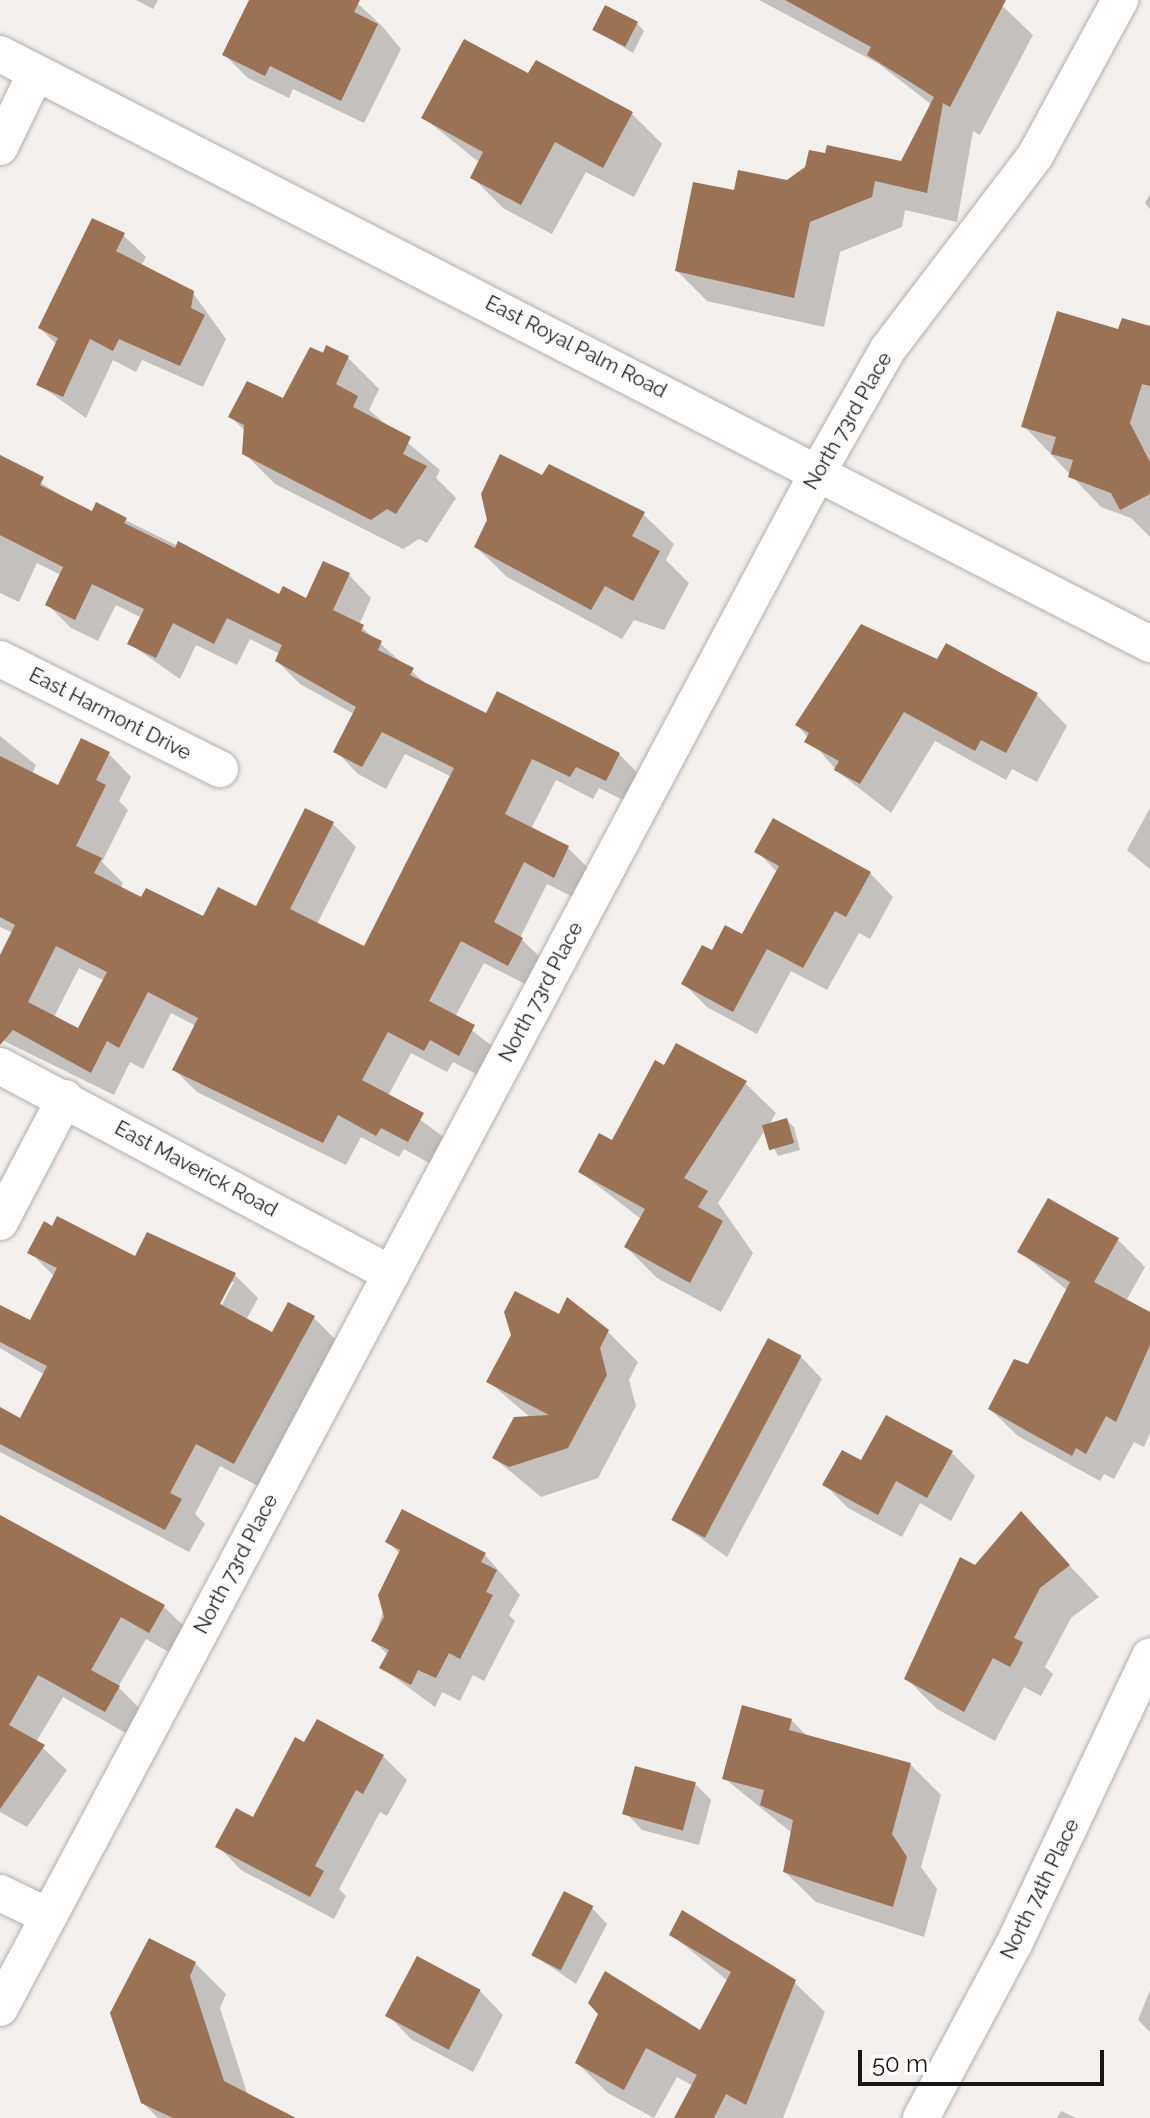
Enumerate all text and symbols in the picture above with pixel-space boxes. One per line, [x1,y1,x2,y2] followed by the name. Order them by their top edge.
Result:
[481,291,671,403] street label: East Royal Palm Road
[799,348,897,494] street label: North 73rd Place
[25,663,195,765] street label: East Harmont Drive
[494,918,588,1066] street label: North 73rd Place
[111,1116,281,1222] street label: East Maverick Road
[189,1490,283,1638] street label: North 73rd Place
[996,1815,1084,1963] street label: North 74th Place
[862,2034,1108,2084] scale bar
[872,2049,928,2078] text: 50 m

